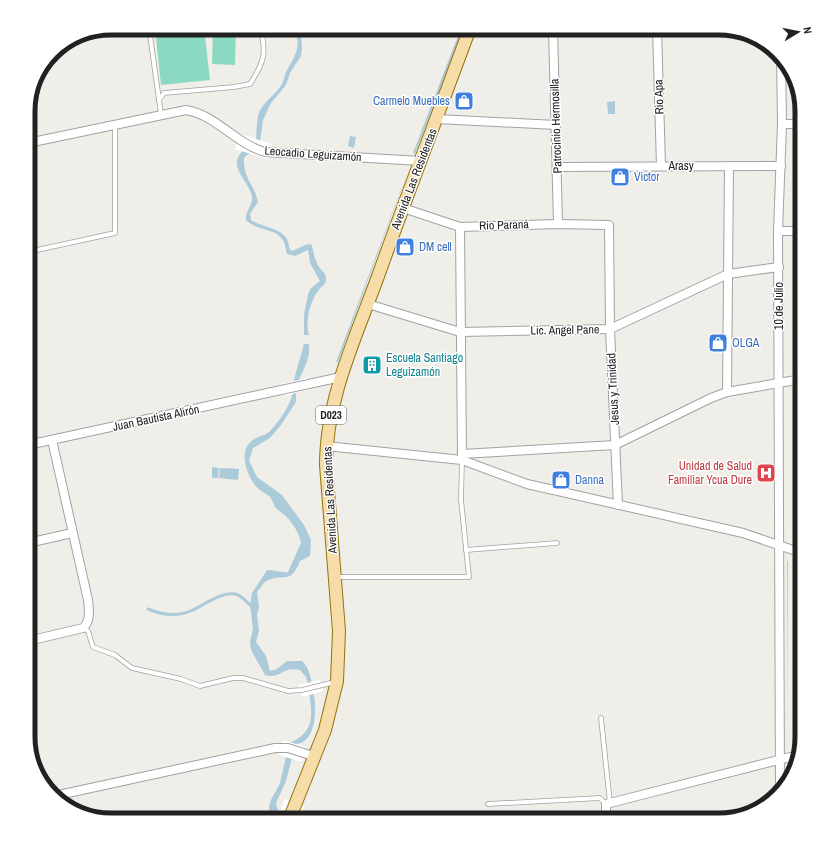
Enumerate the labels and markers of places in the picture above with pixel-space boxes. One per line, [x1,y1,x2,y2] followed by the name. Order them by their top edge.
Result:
[453,90,475,112] shop icon: Carmelo Muebles
[373,93,450,109] place label: Carmelo Muebles
[609,166,631,188] shop icon: Victor
[634,169,660,185] place label: Victor
[394,236,416,258] shop icon: DM cell
[419,239,452,255] place label: DM cell
[707,332,729,354] shop icon: OLGA
[732,335,760,351] place label: OLGA
[386,350,463,380] place label: Escuela Santiago Leguizamón
[361,354,383,376] building icon: Escuela Santiago Leguizamón
[668,458,752,488] place label: Unidad de Salud Familiar Ycua Dure
[755,462,777,484] hospital icon: Unidad de Salud Familiar Ycua Dure
[550,469,572,491] shop icon: Danna
[575,472,605,488] place label: Danna

